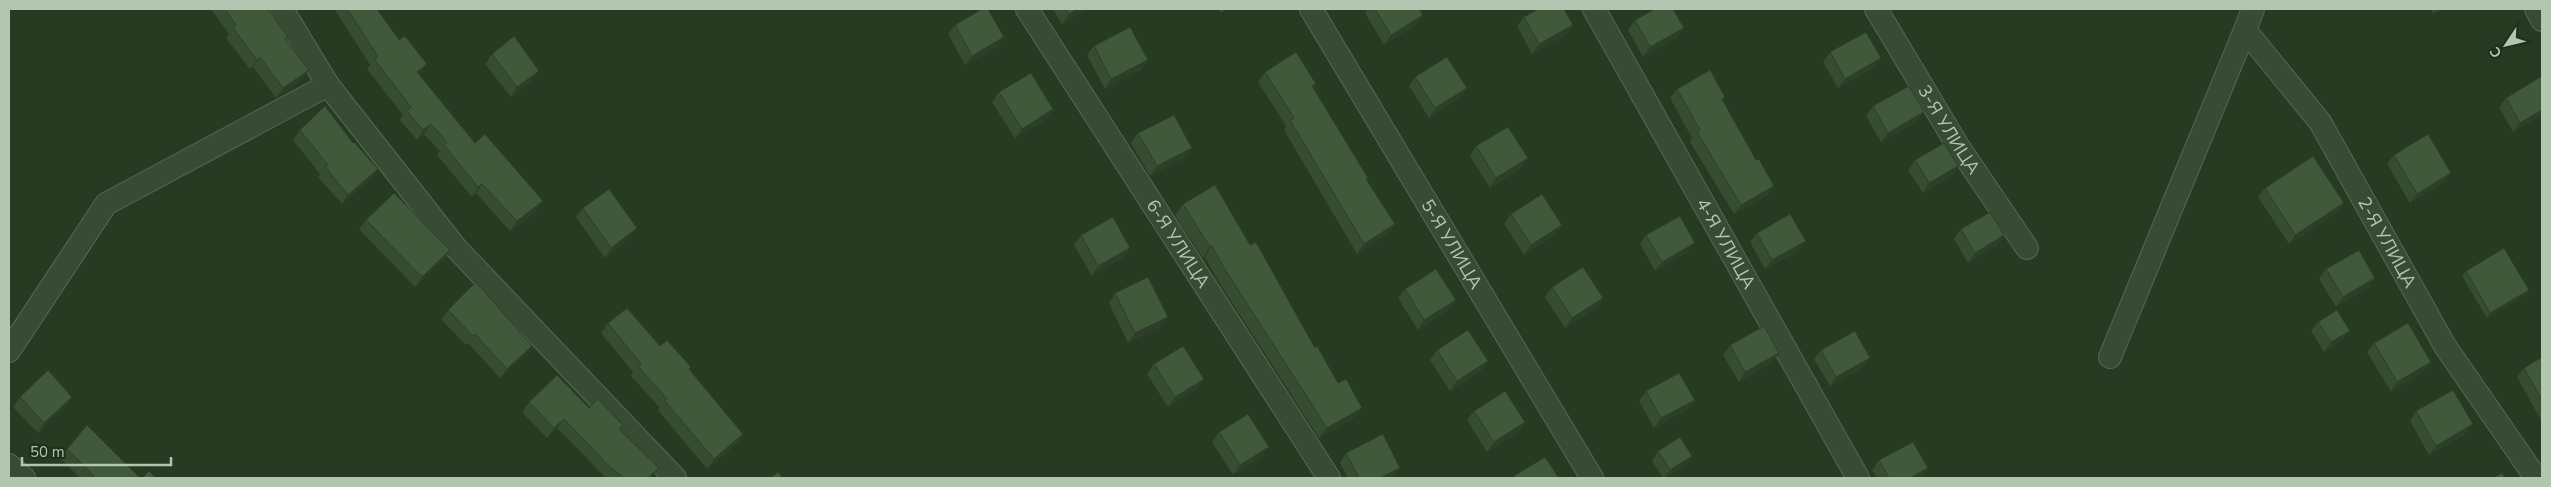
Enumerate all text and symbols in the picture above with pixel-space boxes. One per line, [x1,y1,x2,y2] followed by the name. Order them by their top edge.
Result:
[2481,20,2531,70] north arrow
[2485,42,2506,62] text: С
[1912,81,1986,179] street label: 3-Я УЛИЦА
[2352,193,2422,292] street label: 2-Я УЛИЦА
[1691,194,1761,293] street label: 4-Я УЛИЦА
[1141,195,1215,292] street label: 6-Я УЛИЦА
[1416,195,1488,293] street label: 5-Я УЛИЦА
[22,434,171,466] scale bar
[30,442,65,462] text: 50 m

